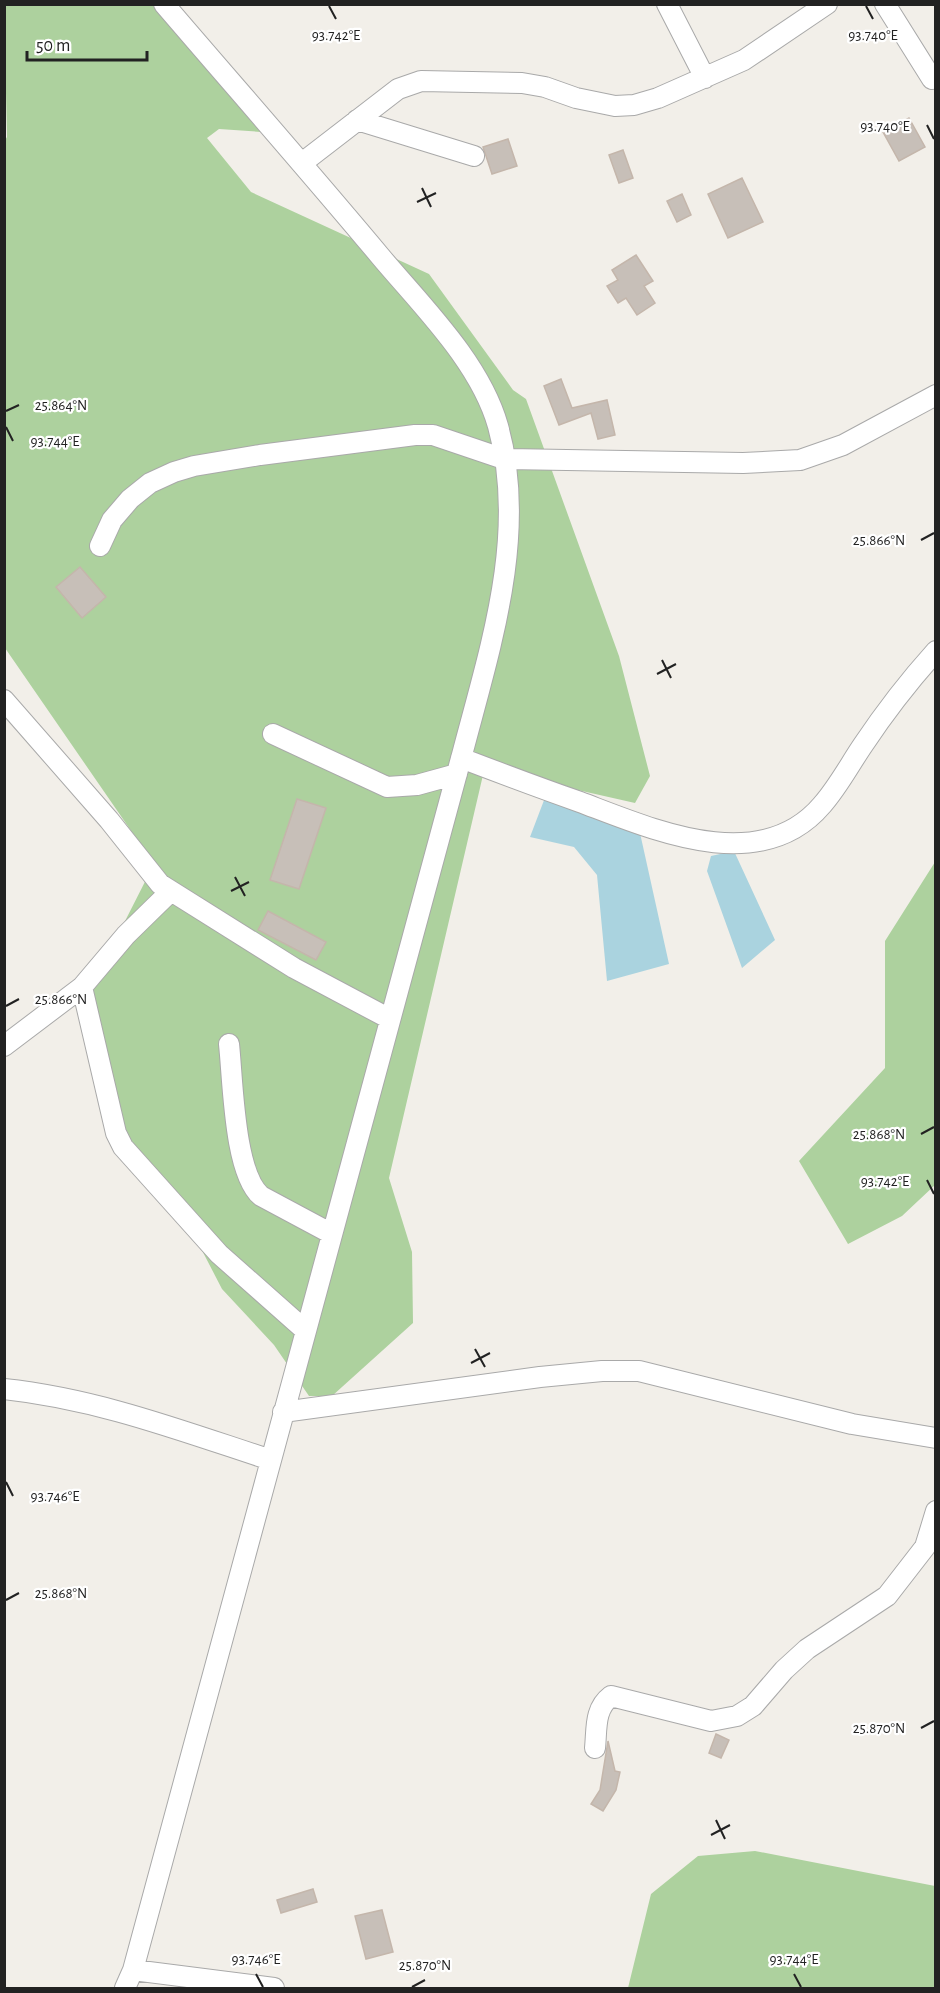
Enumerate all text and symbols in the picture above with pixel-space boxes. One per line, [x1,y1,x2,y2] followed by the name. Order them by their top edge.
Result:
[27,24,147,62] scale bar
[312,28,360,43] text: 93.742°E
[848,28,898,43] text: 93.740°E
[36,37,70,55] text: 50 m
[860,119,910,134] text: 93.740°E
[35,398,87,413] text: 25.864°N
[31,434,79,449] text: 93.744°E
[853,533,905,548] text: 25.866°N
[35,992,87,1007] text: 25.866°N
[853,1127,905,1142] text: 25.868°N
[861,1174,909,1189] text: 93.742°E
[31,1489,79,1504] text: 93.746°E
[35,1586,87,1601] text: 25.868°N
[853,1721,905,1736] text: 25.870°N
[232,1952,280,1967] text: 93.746°E
[770,1952,818,1967] text: 93.744°E
[399,1958,451,1973] text: 25.870°N

